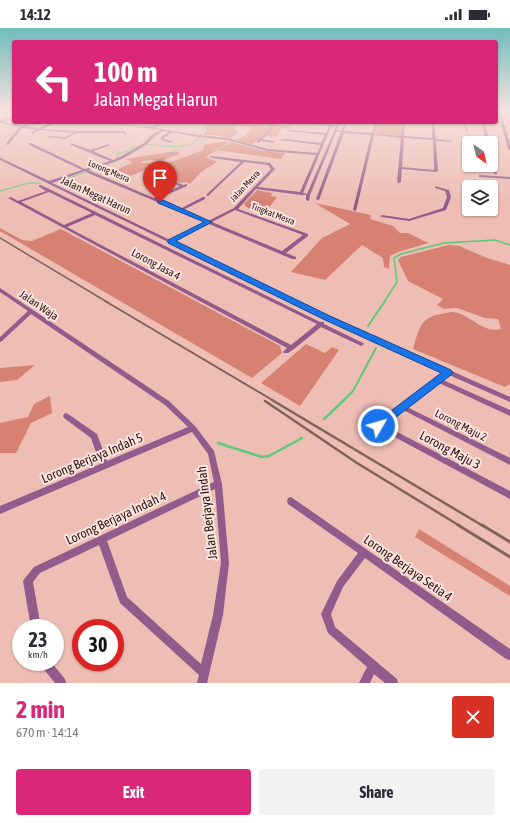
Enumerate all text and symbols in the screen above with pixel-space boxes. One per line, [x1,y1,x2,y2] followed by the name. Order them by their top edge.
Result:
[20,6,51,23] text: 14:12
[28,56,80,108] icon: left
[94,56,157,88] text: 100 m
[94,89,218,110] text: Jalan Megat Harun
[462,136,498,172] north arrow
[462,136,498,216] map controls
[87,158,131,184] street label: Lorong Mesra
[143,161,177,202] pin
[149,167,171,189] icon: arrive
[228,168,262,204] street label: Jalan Mesra
[59,174,133,216] street label: Jalan Megat Harun
[462,180,498,216] button: layers
[250,201,296,227] street label: Tingkat Mesra
[129,246,183,282] street label: Lorong Jasa 4
[17,288,61,322] street label: Jalan Waja
[357,405,399,447] position arrow
[433,407,489,443] street label: Lorong Maju 2
[417,428,483,472] street label: Lorong Maju 3
[39,430,145,486] street label: Lorong Berjaya Indah 5
[194,465,220,561] street label: Jalan Berjaya Indah
[64,488,168,548] street label: Lorong Berjaya Indah 4
[361,532,455,604] street label: Lorong Berjaya Setia 4
[72,619,124,671] speed limit sign: 30
[29,628,47,651] text: 23
[28,649,48,660] text: km/h
[16,696,65,723] text: 2 min
[452,696,494,738] button: close
[16,725,79,740] text: 670 m · 14:14
[16,769,251,815] button: Exit
[259,769,494,815] button: Share

